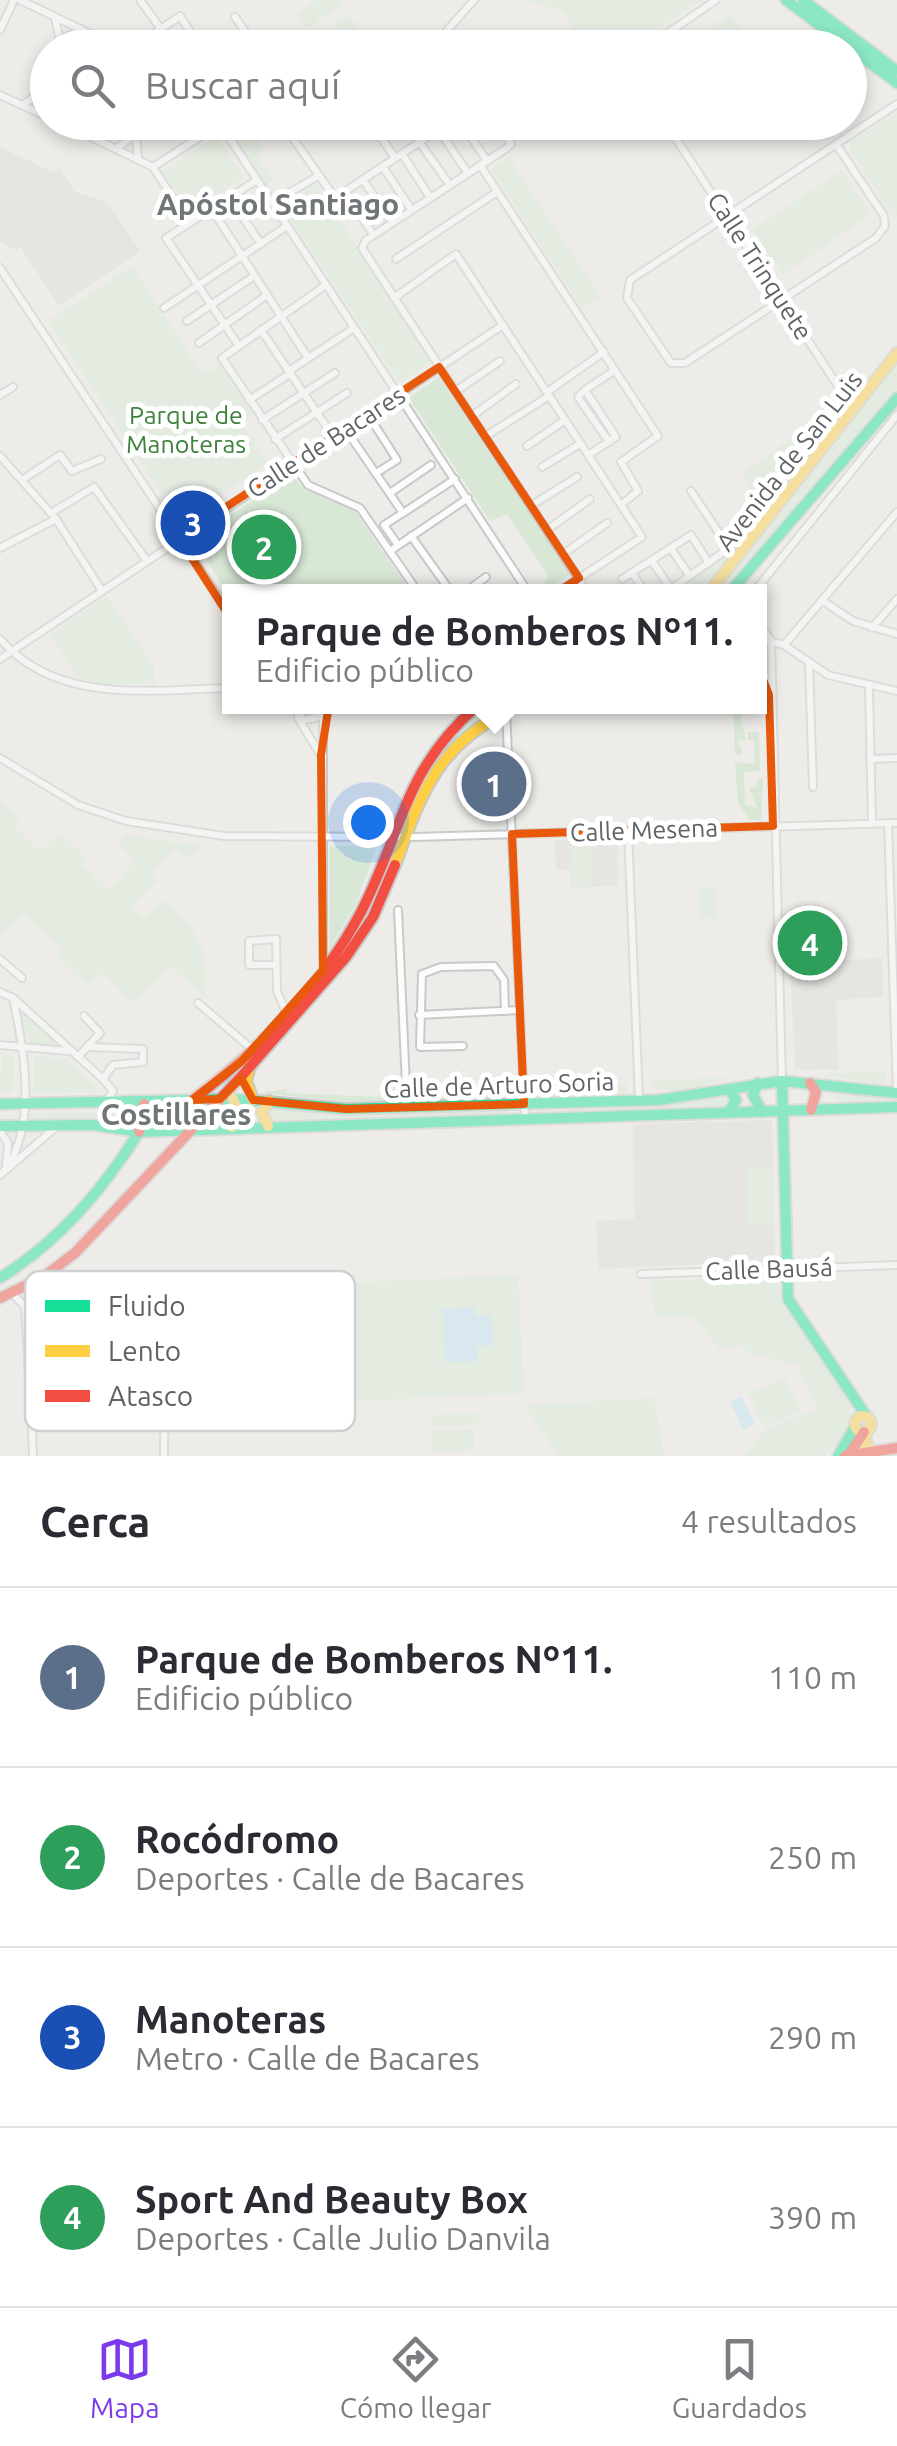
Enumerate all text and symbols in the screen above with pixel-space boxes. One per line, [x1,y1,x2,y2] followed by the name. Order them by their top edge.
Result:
[30,30,867,140] search box
[65,58,120,113] icon: search
[145,64,340,106] text: Buscar aquí
[157,187,399,221] district label: Apóstol Santiago
[702,187,818,345] street label: Calle Trinquete
[710,366,868,556] street label: Avenida de San Luis
[242,381,410,503] street label: Calle de Bacares
[126,401,246,458] park label: Parque de Manoteras
[160,486,226,560] pin: 3
[232,510,296,584] pin: 2
[222,584,767,714] popup
[256,610,733,652] text: Parque de Bomberos Nº11.
[256,652,474,688] text: Edificio público
[462,746,526,822] pin: 1
[343,797,394,848] your location
[569,813,719,847] street label: Calle Mesena
[778,906,842,980] pin: 4
[383,1067,615,1103] street label: Calle de Arturo Soria
[101,1097,251,1131] district label: Costillares
[705,1253,833,1285] street label: Calle Bausá
[25,1271,355,1431] legend
[108,1290,186,1321] text: Fluido
[108,1335,181,1366] text: Lento
[108,1380,193,1411] text: Atasco
[40,1498,150,1545] text: Cerca
[681,1503,857,1539] text: 4 resultados
[135,1638,612,1680] text: Parque de Bomberos Nº11.
[63,1659,82,1695] text: 1
[768,1659,857,1695] text: 110 m
[135,1680,353,1716] text: Edificio público
[135,1818,339,1860] text: Rocódromo
[63,1839,82,1875] text: 2
[768,1839,857,1875] text: 250 m
[135,1860,525,1896] text: Deportes · Calle de Bacares
[135,1998,326,2040] text: Manoteras
[63,2019,82,2055] text: 3
[768,2019,857,2055] text: 290 m
[135,2040,480,2076] text: Metro · Calle de Bacares
[135,2178,528,2220] text: Sport And Beauty Box
[63,2199,82,2235] text: 4
[768,2199,857,2235] text: 390 m
[135,2220,551,2256] text: Deportes · Calle Julio Danvila
[90,2332,160,2423] tab: Mapa
[340,2332,492,2423] tab: Cómo llegar
[672,2332,807,2423] tab: Guardados

